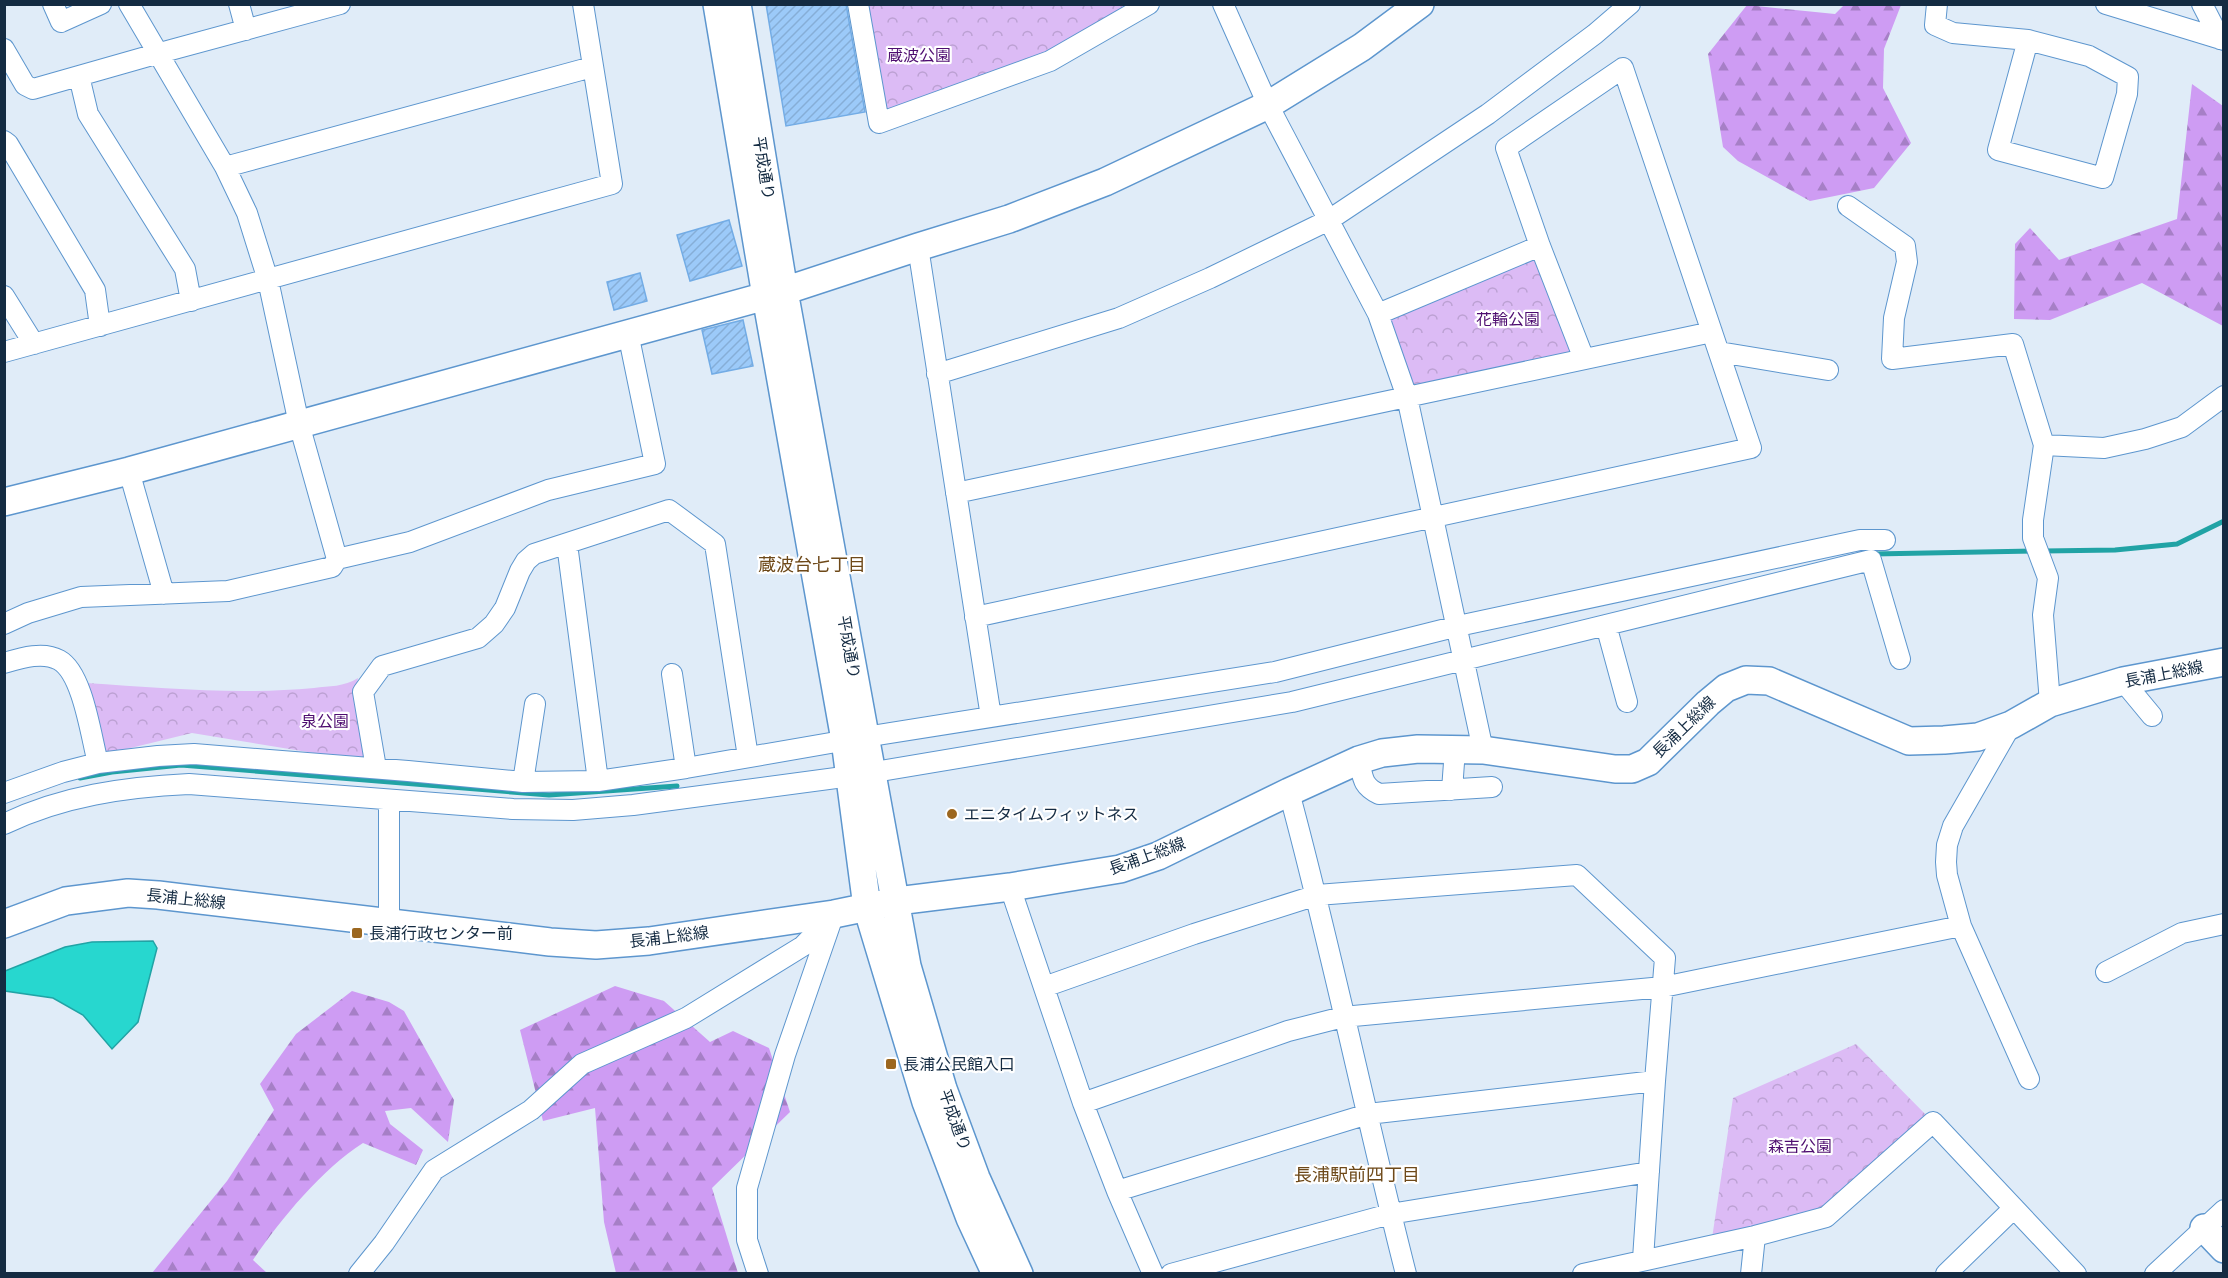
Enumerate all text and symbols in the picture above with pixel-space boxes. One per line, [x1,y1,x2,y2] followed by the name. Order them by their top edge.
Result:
[887,44,951,67] park label: 蔵波公園
[748,135,780,201] street label: 平成通り
[1476,308,1540,331] park label: 花輪公園
[758,552,866,577] district label: 蔵波台七丁目
[832,613,866,681] street label: 平成通り
[2123,655,2205,693] street label: 長浦上総線
[1647,691,1721,763] street label: 長浦上総線
[301,710,349,733] park label: 泉公園
[964,803,1138,826] place label: エニタイムフィットネス
[945,807,959,821] marker: エニタイムフィットネス
[1105,832,1189,880] street label: 長浦上総線
[145,883,227,915] street label: 長浦上総線
[628,921,710,953] street label: 長浦上総線
[369,922,513,945] place label: 長浦行政センター前
[350,926,364,940] marker: 長浦行政センター前
[903,1053,1015,1076] place label: 長浦公民館入口
[884,1057,898,1071] marker: 長浦公民館入口
[933,1086,977,1154] street label: 平成通り
[1768,1135,1832,1158] park label: 森吉公園
[1294,1162,1420,1187] district label: 長浦駅前四丁目

